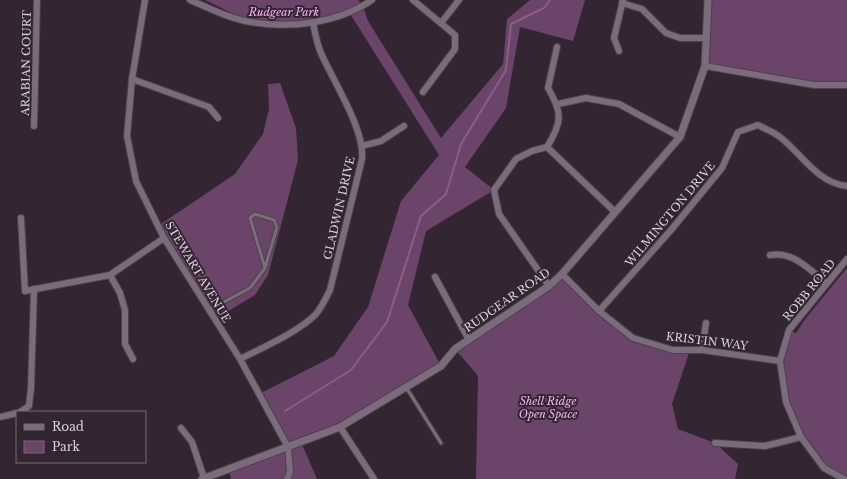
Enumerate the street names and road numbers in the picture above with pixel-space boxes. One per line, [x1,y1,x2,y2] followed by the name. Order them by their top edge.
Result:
[18,10,34,117] street label: ARABIAN COURT
[320,155,358,261] street label: GLADWIN DRIVE
[621,159,718,270] street label: WILMINGTON DRIVE
[162,219,234,325] street label: STEWART AVENUE
[780,256,838,324] street label: ROBB ROAD
[461,265,553,335] street label: RUDGEAR ROAD
[665,329,750,353] street label: KRISTIN WAY

